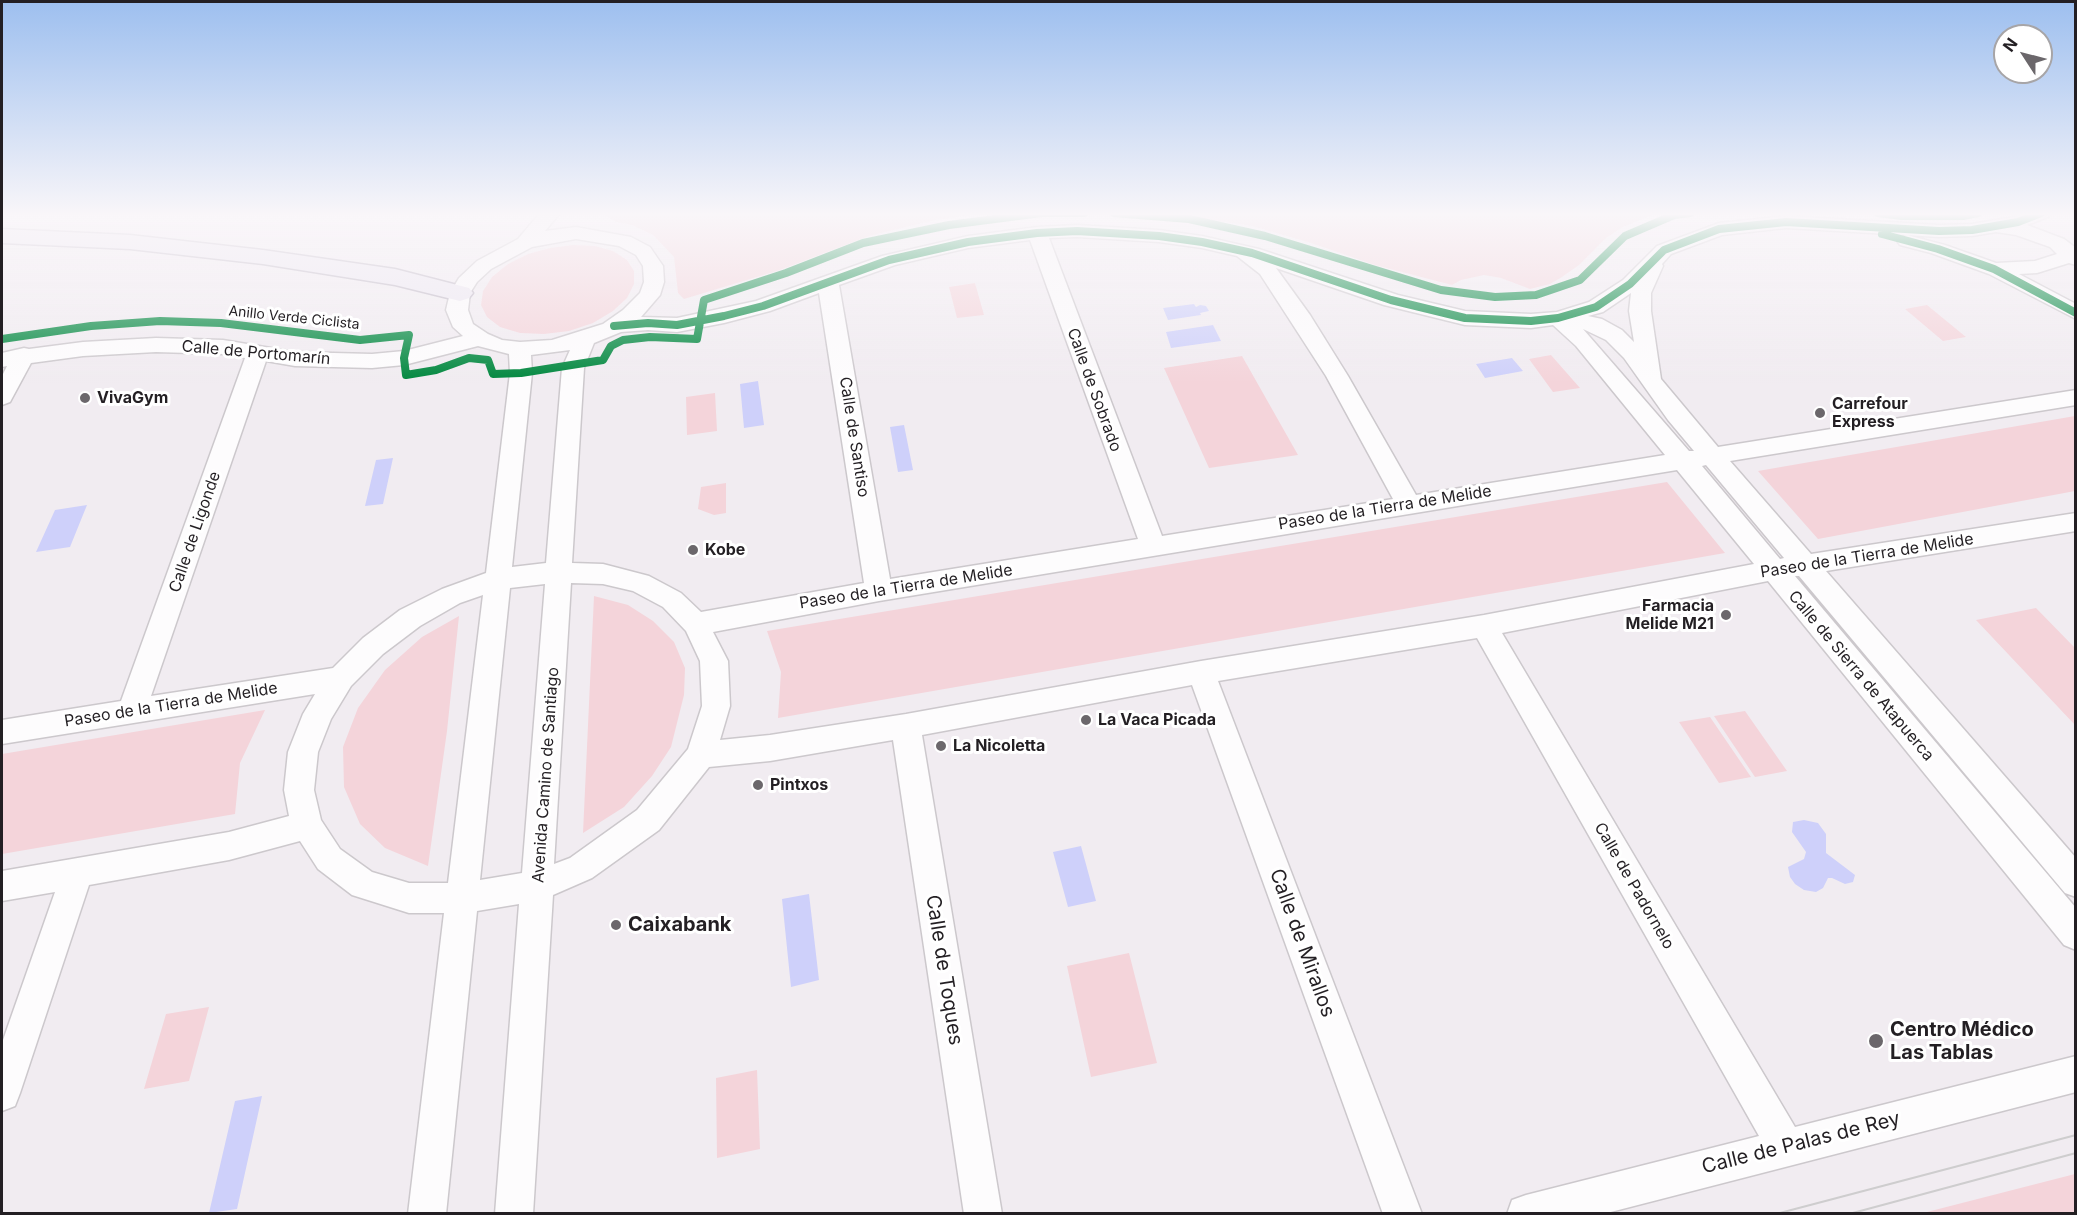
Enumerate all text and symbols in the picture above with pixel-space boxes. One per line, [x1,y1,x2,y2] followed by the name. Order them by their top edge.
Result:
[1993,24,2053,84] north arrow
[1998,34,2022,55] text: N
[228,303,360,333] street label: Anillo Verde Ciclista
[1063,326,1125,454] street label: Calle de Sobrado
[181,337,331,369] street label: Calle de Portomarín
[835,375,873,499] street label: Calle de Santiso
[97,388,168,408] place label: VivaGym
[78,391,92,405] marker: VivaGym
[1832,394,1908,432] place label: Carrefour Express
[1813,406,1827,420] marker: Carrefour Express
[165,469,225,595] street label: Calle de Ligonde
[1277,482,1493,534] street label: Paseo de la Tierra de Melide
[1759,530,1975,582] street label: Paseo de la Tierra de Melide
[705,540,745,560] place label: Kobe
[686,543,700,557] marker: Kobe
[798,561,1014,613] street label: Paseo de la Tierra de Melide
[1784,587,1938,765] street label: Calle de Sierra de Atapuerca
[1626,596,1714,634] place label: Farmacia Melide M21
[1719,608,1733,622] marker: Farmacia Melide M21
[529,666,563,884] street label: Avenida Camino de Santiago
[63,679,279,731] street label: Paseo de la Tierra de Melide
[1098,710,1216,730] place label: La Vaca Picada
[1079,713,1093,727] marker: La Vaca Picada
[953,736,1045,756] place label: La Nicoletta
[934,739,948,753] marker: La Nicoletta
[770,775,828,795] place label: Pintxos
[751,778,765,792] marker: Pintxos
[1590,819,1678,953] street label: Calle de Padornelo
[1264,865,1340,1021] street label: Calle de Mirallos
[920,893,968,1047] street label: Calle de Toques
[628,913,731,937] place label: Caixabank
[609,918,623,932] marker: Caixabank
[1890,1018,2034,1065] place label: Centro Médico Las Tablas
[1867,1032,1885,1050] marker: Centro Médico Las Tablas
[1700,1107,1902,1179] street label: Calle de Palas de Rey

